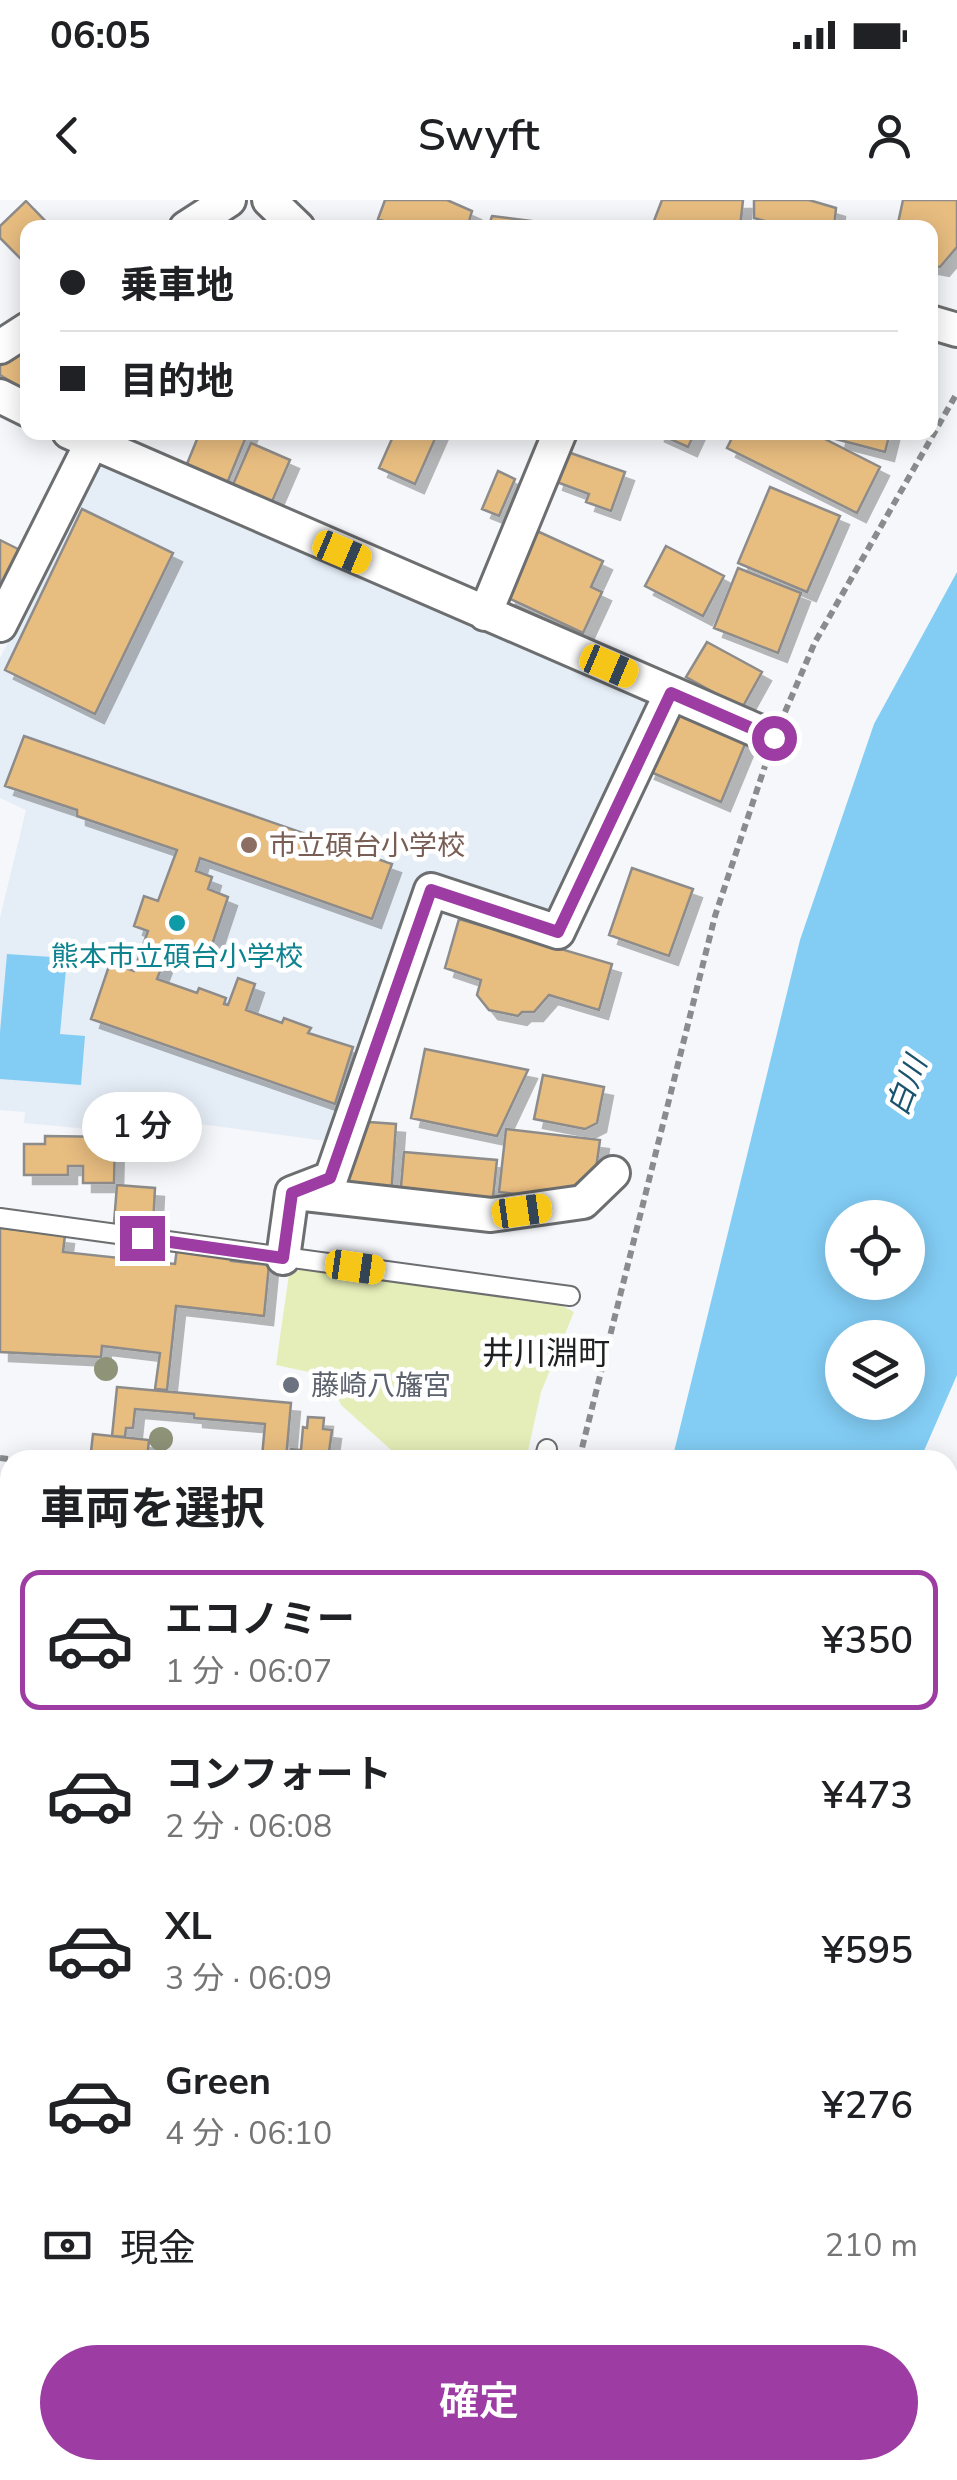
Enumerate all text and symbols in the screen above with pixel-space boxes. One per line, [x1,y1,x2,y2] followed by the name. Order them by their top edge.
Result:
[50,10,151,61] text: 06:05
[418,105,539,166] text: Swyft
[40,108,95,163] icon: back
[862,108,917,163] icon: person
[120,260,234,311] text: 乗車地
[120,356,234,407] text: 目的地
[309,526,375,578] car
[576,640,642,692] car
[752,716,797,761] route start
[269,827,465,865] place label: 市立碩台小学校
[238,834,260,856] marker: 市立碩台小学校
[166,912,188,934] marker: 熊本市立碩台小学校
[51,938,303,976] place label: 熊本市立碩台小学校
[878,1048,938,1122] water label: 白川
[82,1093,202,1163] callout: 1 分
[112,1105,172,1148] text: 1 分
[490,1192,554,1230] car
[825,1200,925,1420] map controls
[825,1200,925,1300] button: locate
[120,1216,165,1261] route end
[323,1248,387,1286] car
[825,1320,925,1420] button: layers
[482,1332,610,1375] district label: 井川淵町
[311,1367,451,1405] place label: 藤崎八旛宮
[280,1374,302,1396] marker: 藤崎八旛宮
[40,1479,265,1540] text: 車両を選択
[165,1594,355,1645] text: エコノミー
[45,1595,135,1685] icon: car
[822,1615,913,1666] text: ¥350
[165,1650,332,1693] text: 1 分 · 06:07
[165,1749,392,1800] text: コンフォート
[45,1750,135,1840] icon: car
[822,1770,913,1821] text: ¥473
[165,1805,332,1848] text: 2 分 · 06:08
[165,1901,212,1952] text: XL
[45,1905,135,1995] icon: car
[822,1925,913,1976] text: ¥595
[165,1957,332,2000] text: 3 分 · 06:09
[165,2056,271,2107] text: Green
[45,2060,135,2150] icon: car
[822,2080,913,2131] text: ¥276
[165,2112,332,2155] text: 4 分 · 06:10
[40,2218,95,2273] icon: cash
[120,2223,196,2274] text: 現金
[825,2224,918,2267] text: 210 m
[40,2345,918,2460] button: 確定

